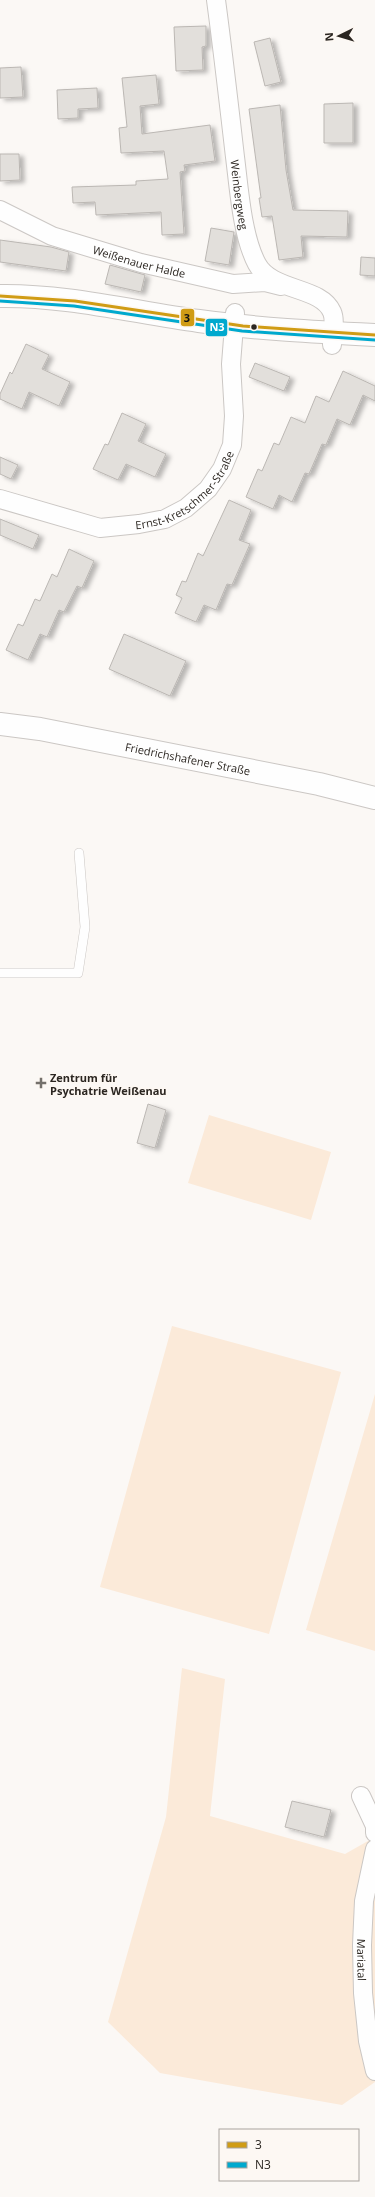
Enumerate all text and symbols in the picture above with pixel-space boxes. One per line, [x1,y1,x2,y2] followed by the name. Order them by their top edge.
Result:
[319,16,359,56] north arrow
[321,32,336,42] text: N
[228,159,253,231] street label: Weinbergweg
[91,241,187,280] street label: Weißenauer Halde
[180,308,195,327] line badge: 3
[184,310,190,325] text: 3
[205,318,228,337] line badge: N3
[209,319,225,334] text: N3
[249,322,259,332] unlabelled marker
[135,448,236,532] street label: Ernst-Kretschmer-Straße
[124,738,252,778] street label: Friedrichshafener Straße
[50,1070,167,1098] place label: Zentrum für Psychatrie Weißenau
[35,1077,47,1089] marker: Zentrum für Psychatrie Weißenau
[354,1938,370,1981] street label: Mariatal
[219,2129,359,2181] legend
[255,2136,262,2153] text: 3
[255,2156,271,2173] text: N3

